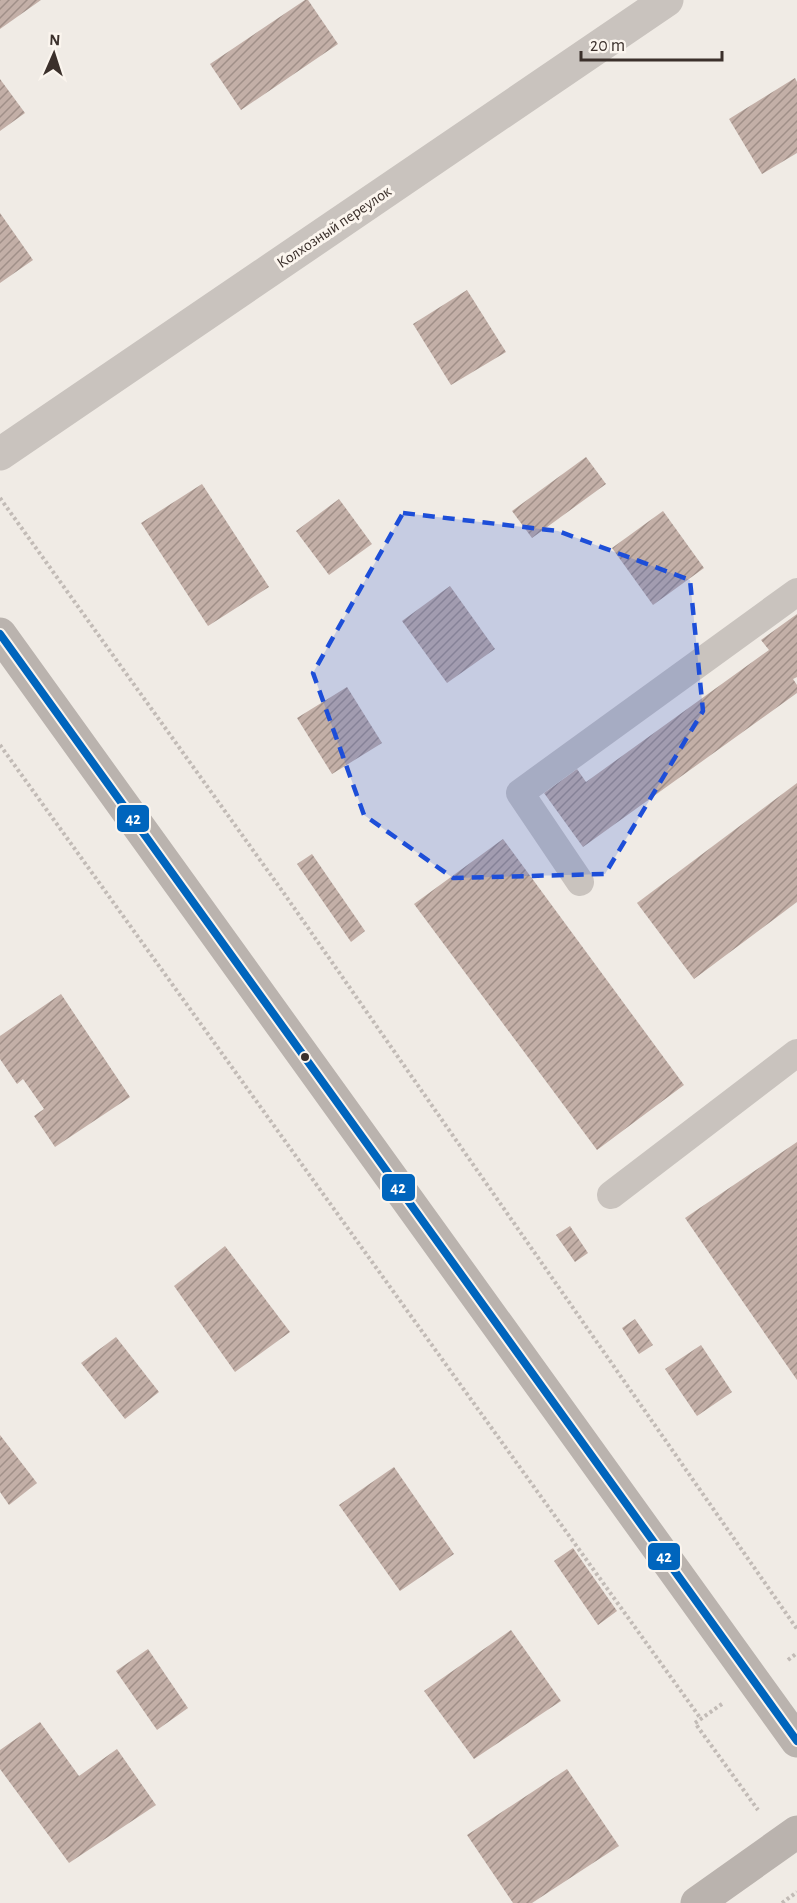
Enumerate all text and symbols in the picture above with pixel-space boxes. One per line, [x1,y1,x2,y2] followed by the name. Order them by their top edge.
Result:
[24,24,84,84] north arrow
[581,24,722,62] scale bar
[49,32,61,48] text: N
[590,37,625,55] text: 20 m
[274,183,395,272] street label: Колхозный переулок
[116,804,150,833] line badge: 42
[125,811,141,827] text: 42
[299,1051,311,1063] unlabelled marker
[381,1173,416,1202] line badge: 42
[390,1180,406,1196] text: 42
[647,1542,681,1571] line badge: 42
[656,1549,672,1565] text: 42

